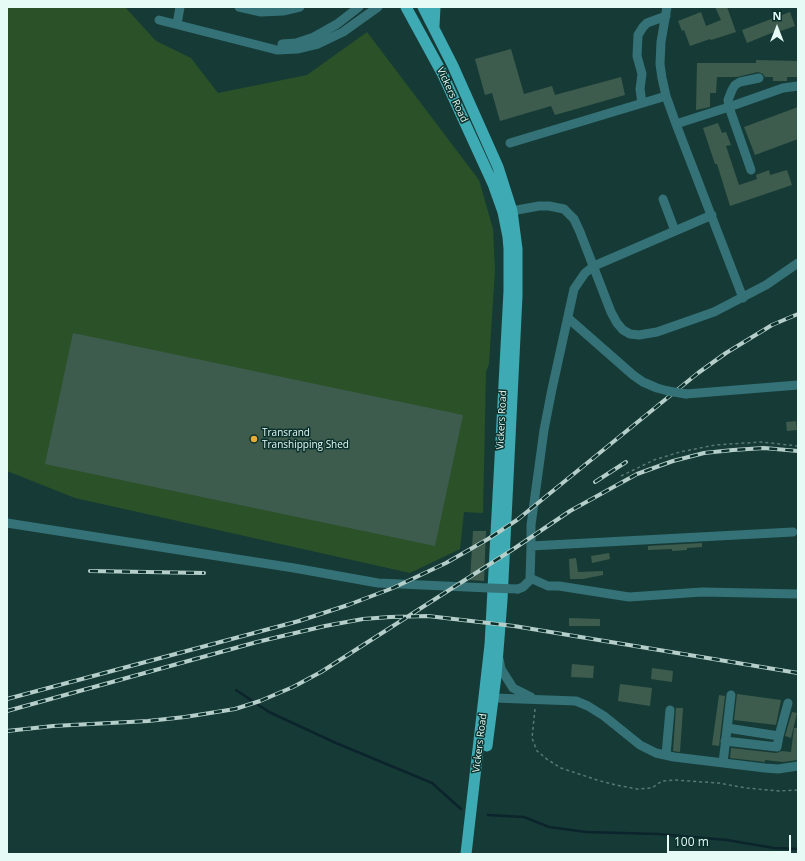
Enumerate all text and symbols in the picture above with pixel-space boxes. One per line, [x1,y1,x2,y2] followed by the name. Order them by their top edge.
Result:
[757,8,797,48] north arrow
[773,8,781,23] text: N
[434,66,470,124] street label: Vickers Road
[494,390,510,450] street label: Vickers Road
[262,427,349,450] place label: Transrand Transhipping Shed
[249,434,259,444] marker: Transrand Transhipping Shed
[470,713,490,773] street label: Vickers Road
[669,827,793,853] scale bar
[674,833,709,850] text: 100 m

